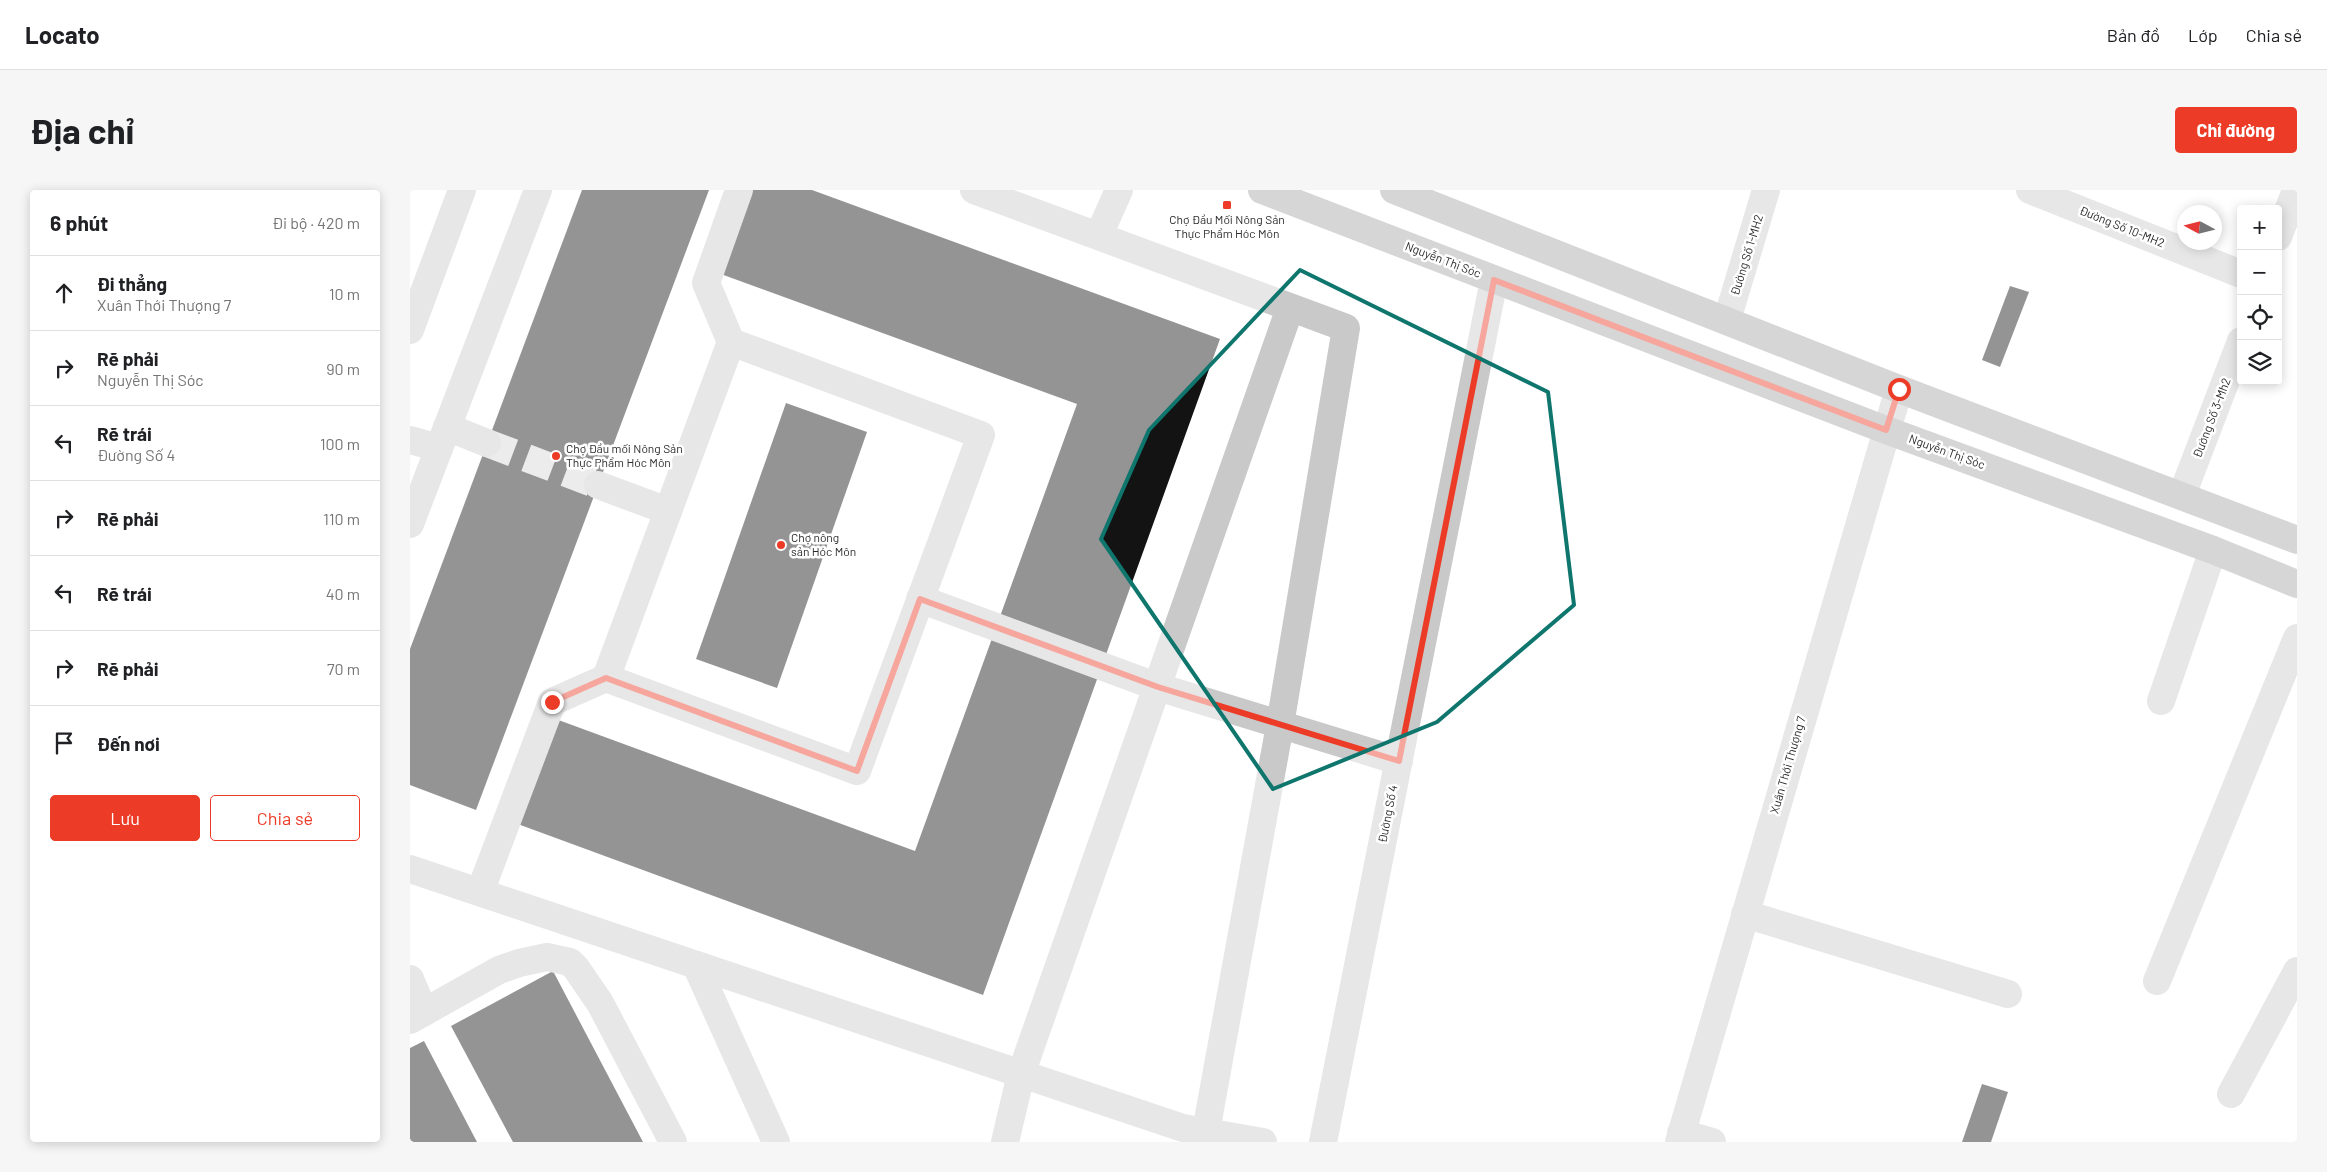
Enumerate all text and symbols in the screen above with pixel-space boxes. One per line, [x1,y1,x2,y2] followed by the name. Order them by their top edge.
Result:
[25,20,100,49] text: Locato
[2107,24,2160,46] text: Bản đồ
[2188,24,2218,46] text: Lớp
[2246,24,2302,46] text: Chia sẻ
[2175,107,2297,153] button: Chỉ đường
[30,109,134,151] text: Địa chỉ
[1221,199,1233,211] marker: Chợ Đầu Mối Nông Sản Thực Phẩm Hóc Môn
[2078,203,2167,250] street label: Đường Số 10-MH2
[2177,205,2222,250] north arrow
[2237,205,2282,385] map controls
[2237,205,2282,250] button: +
[50,210,108,235] text: 6 phút
[1169,212,1285,240] place label: Chợ Đầu Mối Nông Sản Thực Phẩm Hóc Môn
[272,213,360,232] text: Đi bộ · 420 m
[1727,213,1765,297] street label: Đường Số 1-MH2
[1404,238,1483,280] street label: Nguyễn Thị Sóc
[2237,250,2282,295] button: −
[97,272,167,295] text: Đi thẳng
[50,279,78,307] icon: ahead
[329,284,360,303] text: 10 m
[97,295,231,314] text: Xuân Thới Thượng 7
[2237,295,2282,340] button: locate
[2237,340,2282,385] button: layers
[97,347,159,370] text: Rẽ phải
[50,354,78,382] icon: right
[326,359,360,378] text: 90 m
[97,370,204,389] text: Nguyễn Thị Sóc
[2189,376,2233,460] street label: Đường Số 3-Mh2
[1888,378,1911,401] route start
[97,422,152,445] text: Rẽ trái
[50,429,78,457] icon: left
[1907,431,1987,471] street label: Nguyễn Thị Sóc
[320,434,360,453] text: 100 m
[566,441,683,469] place label: Chợ Đầu mối Nông Sản Thực Phẩm Hóc Môn
[97,445,175,464] text: Đường Số 4
[550,450,562,462] marker: Chợ Đầu mối Nông Sản Thực Phẩm Hóc Môn
[50,504,78,532] icon: right
[97,507,159,530] text: Rẽ phải
[323,509,360,528] text: 110 m
[791,530,856,558] place label: Chợ nông sản Hóc Môn
[775,539,787,551] marker: Chợ nông sản Hóc Môn
[50,579,78,607] icon: left
[97,582,152,605] text: Rẽ trái
[326,584,360,603] text: 40 m
[50,654,78,682] icon: right
[97,657,159,680] text: Rẽ phải
[327,659,360,678] text: 70 m
[541,691,564,714] route end
[1766,714,1808,815] street label: Xuân Thới Thượng 7
[50,729,78,757] icon: arrive
[97,732,160,755] text: Đến nơi
[1375,784,1399,844] street label: Đường Số 4
[50,795,200,841] button: Lưu
[210,795,360,841] button: Chia sẻ

